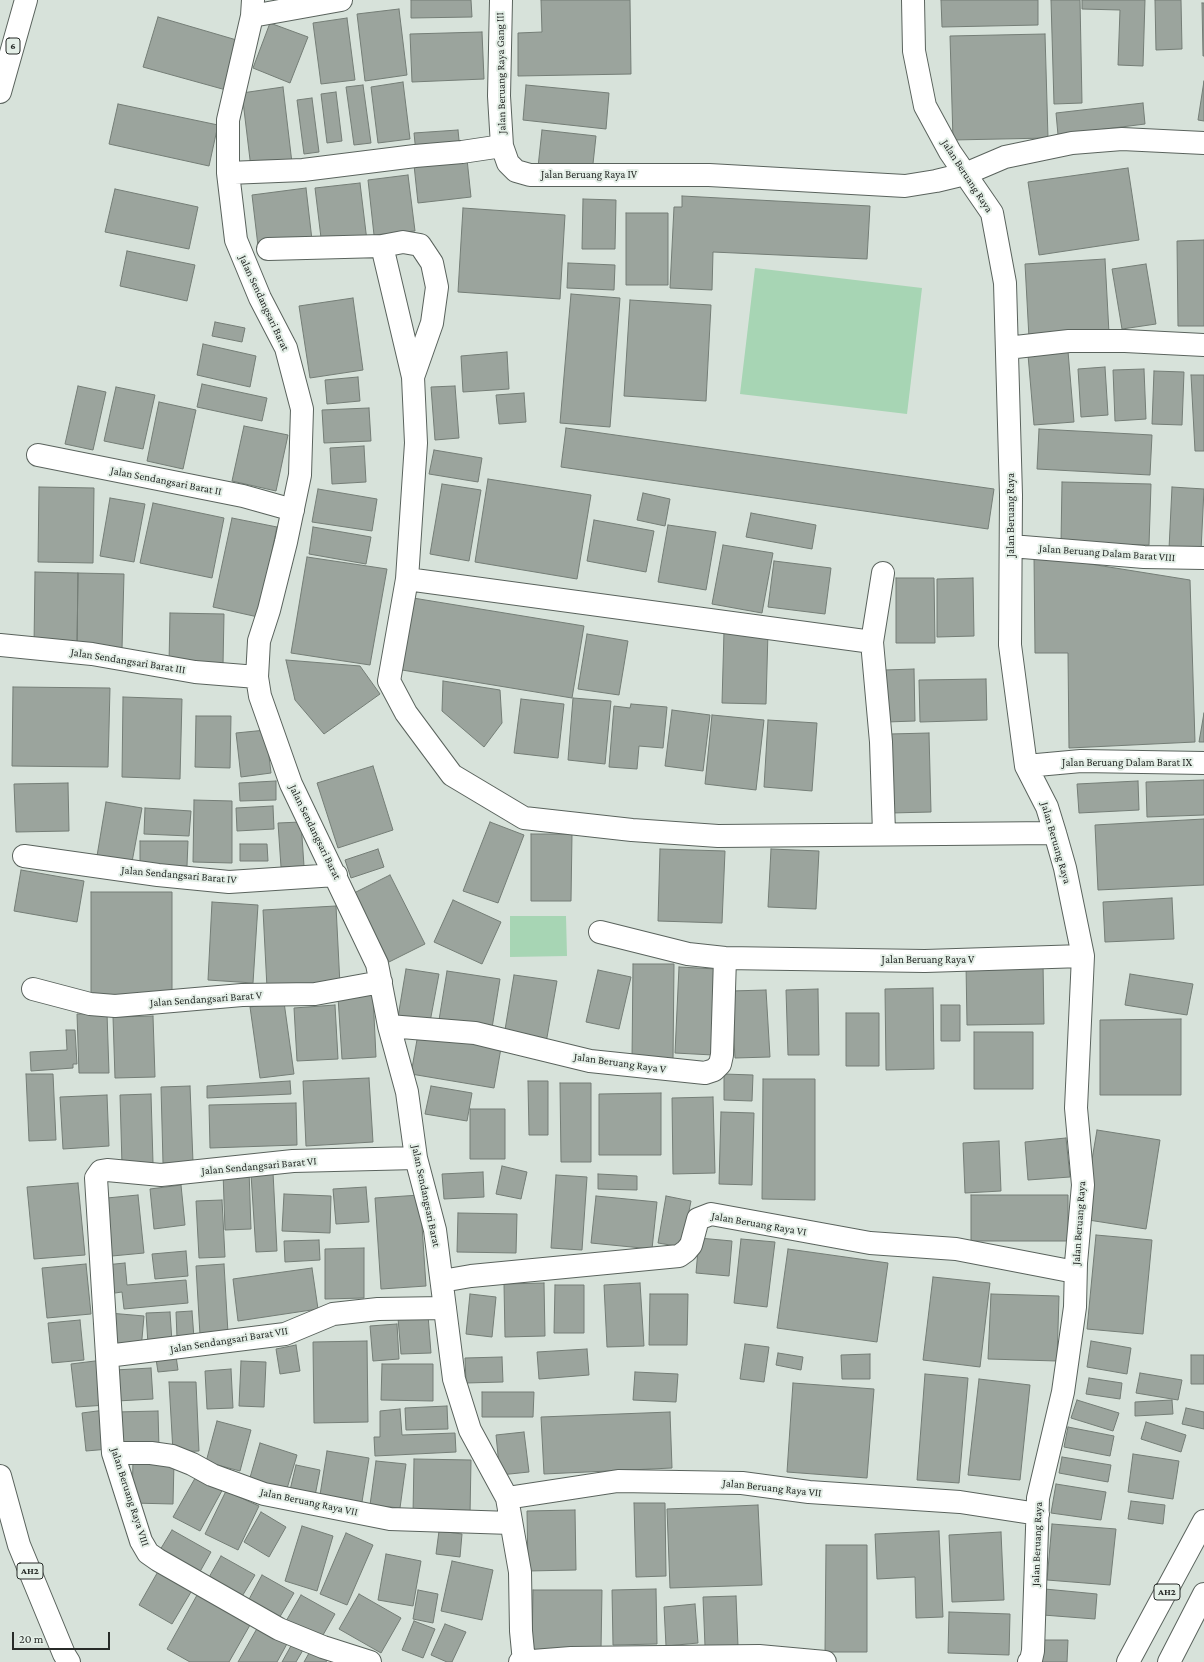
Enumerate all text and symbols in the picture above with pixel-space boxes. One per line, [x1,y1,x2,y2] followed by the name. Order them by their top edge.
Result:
[493,12,509,134] street label: Jalan Beruang Raya Gang III
[6,38,20,54] road number: 6
[938,137,996,215] street label: Jalan Beruang Raya
[541,168,637,182] street label: Jalan Beruang Raya IV
[236,253,292,353] street label: Jalan Sendangsari Barat
[109,464,223,498] street label: Jalan Sendangsari Barat II
[1004,473,1018,557] street label: Jalan Beruang Raya
[1038,542,1176,564] street label: Jalan Beruang Dalam Barat VIII
[70,645,186,677] street label: Jalan Sendangsari Barat III
[1062,756,1192,770] street label: Jalan Beruang Dalam Barat IX
[286,782,344,882] street label: Jalan Sendangsari Barat
[1038,801,1074,885] street label: Jalan Beruang Raya
[121,863,237,887] street label: Jalan Sendangsari Barat IV
[882,953,974,967] street label: Jalan Beruang Raya V
[149,988,263,1010] street label: Jalan Sendangsari Barat V
[573,1050,667,1076] street label: Jalan Beruang Raya V
[409,1144,443,1248] street label: Jalan Sendangsari Barat
[201,1154,317,1178] street label: Jalan Sendangsari Barat VI
[1069,1180,1089,1266] street label: Jalan Beruang Raya
[711,1209,807,1239] street label: Jalan Beruang Raya VI
[169,1324,289,1356] street label: Jalan Sendangsari Barat VII
[108,1446,152,1548] street label: Jalan Beruang Raya VIII
[722,1476,822,1500] street label: Jalan Beruang Raya VII
[259,1485,359,1519] street label: Jalan Beruang Raya VII
[1029,1502,1045,1586] street label: Jalan Beruang Raya
[17,1563,43,1579] road number: AH2
[1154,1584,1180,1600] road number: AH2
[14,1624,112,1650] scale bar
[19,1632,43,1646] text: 20 m

